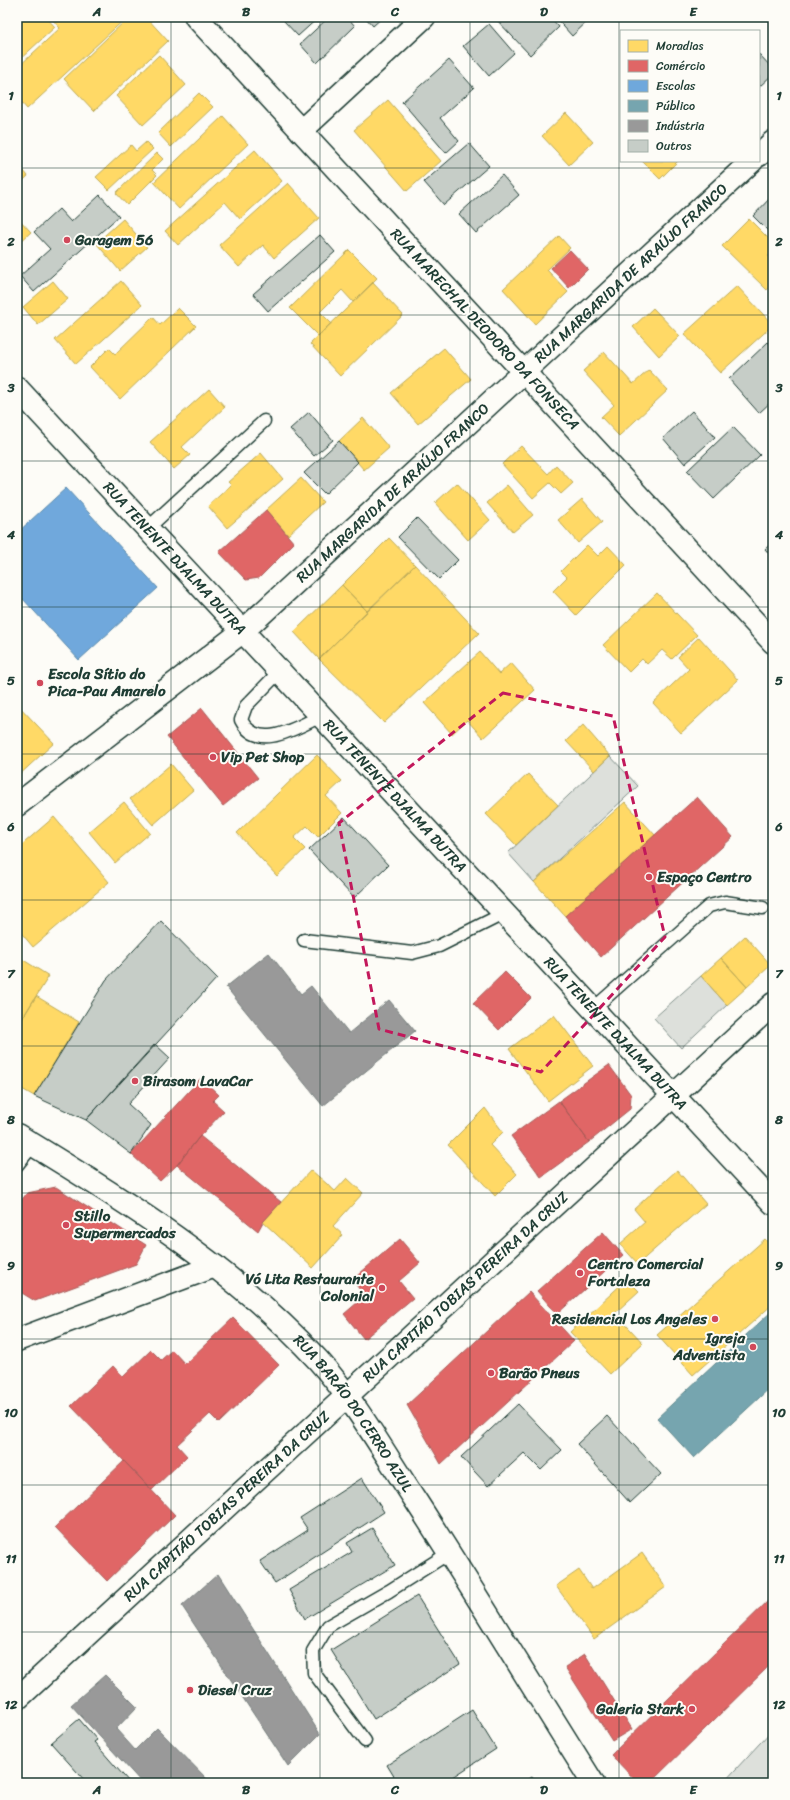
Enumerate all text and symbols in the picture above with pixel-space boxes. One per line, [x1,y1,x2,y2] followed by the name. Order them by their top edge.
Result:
[92,0,101,23] text: A
[242,0,251,23] text: B
[390,0,400,23] text: C
[540,0,548,23] text: D
[689,0,698,23] text: E
[620,30,760,162] legend
[656,35,703,57] text: Moradias
[656,55,705,77] text: Comércio
[656,75,696,97] text: Escolas
[8,84,14,107] text: 1
[776,84,782,107] text: 1
[656,95,695,117] text: Público
[655,115,705,137] text: Indústria
[656,135,691,157] text: Outros
[528,176,734,369] street label: RUA MARGARIDA DE ARAÚJO FRANCO
[384,222,586,436] street label: RUA MARECHAL DEODORO DA FONSECA
[74,227,154,253] place label: Garagem 56
[6,230,15,253] text: 2
[774,230,783,253] text: 2
[62,235,72,245] marker: Garagem 56
[6,376,15,399] text: 3
[774,376,783,399] text: 3
[290,396,496,589] street label: RUA MARGARIDA DE ARAÚJO FRANCO
[97,475,253,641] street label: RUA TENENTE DJALMA DUTRA
[6,523,16,546] text: 4
[774,523,784,546] text: 4
[48,661,166,704] place label: Escola Sítio do Pica-Pau Amarelo
[7,669,15,692] text: 5
[775,669,783,692] text: 5
[35,678,45,688] marker: Escola Sítio do Pica-Pau Amarelo
[317,713,473,878] street label: RUA TENENTE DJALMA DUTRA
[221,744,304,770] place label: Vip Pet Shop
[208,752,218,762] marker: Vip Pet Shop
[6,815,15,838] text: 6
[774,815,783,838] text: 6
[657,864,752,890] place label: Espaço Centro
[644,872,654,882] marker: Espaço Centro
[537,950,694,1116] street label: RUA TENENTE DJALMA DUTRA
[7,962,16,985] text: 7
[775,962,784,985] text: 7
[143,1068,254,1094] place label: Birasom LavaCar
[130,1076,140,1086] marker: Birasom LavaCar
[6,1108,15,1131] text: 8
[774,1108,783,1131] text: 8
[356,1185,575,1389] street label: RUA CAPITÃO TOBIAS PEREIRA DA CRUZ
[73,1203,177,1246] place label: Stillo Supermercados
[61,1220,71,1230] marker: Stillo Supermercados
[587,1251,704,1294] place label: Centro Comercial Fortaleza
[7,1254,15,1277] text: 9
[775,1254,783,1277] text: 9
[246,1266,375,1309] place label: Vó Lita Restaurante Colonial
[575,1268,585,1278] marker: Centro Comercial Fortaleza
[377,1283,387,1293] marker: Vó Lita Restaurante Colonial
[551,1306,708,1332] place label: Residencial Los Angeles
[710,1314,720,1324] marker: Residencial Los Angeles
[672,1325,745,1368] place label: Igreja Adventista
[287,1328,420,1498] street label: RUA BARÃO DO CERRO AZUL
[748,1342,758,1352] marker: Igreja Adventista
[499,1360,580,1386] place label: Barão Pneus
[486,1368,496,1378] marker: Barão Pneus
[4,1401,18,1424] text: 10
[772,1401,786,1424] text: 10
[117,1404,336,1608] street label: RUA CAPITÃO TOBIAS PEREIRA DA CRUZ
[5,1547,17,1570] text: 11
[773,1547,785,1570] text: 11
[198,1677,273,1703] place label: Diesel Cruz
[185,1685,195,1695] marker: Diesel Cruz
[4,1693,18,1716] text: 12
[772,1693,786,1716] text: 12
[595,1696,685,1722] place label: Galeria Stark
[687,1704,697,1714] marker: Galeria Stark
[92,1778,101,1800] text: A
[242,1778,251,1800] text: B
[390,1778,400,1800] text: C
[540,1778,548,1800] text: D
[689,1778,698,1800] text: E

